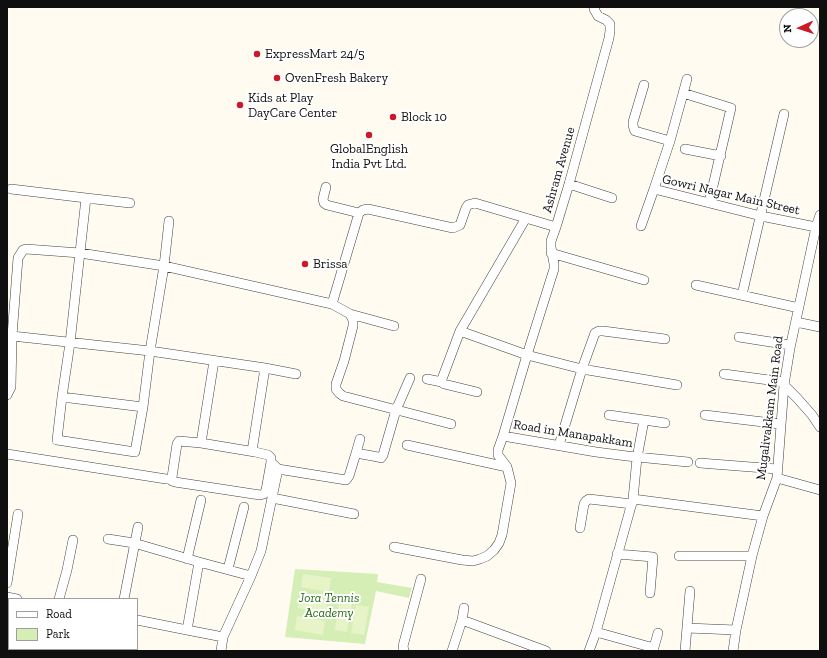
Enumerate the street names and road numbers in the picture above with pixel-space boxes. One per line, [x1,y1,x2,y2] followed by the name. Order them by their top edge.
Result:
[539,125,579,215] street label: Ashram Avenue
[661,172,801,218] street label: Gowri Nagar Main Street
[753,335,787,481] street label: Mugalivakkam Main Road
[512,417,634,451] street label: Road in Manapakkam

